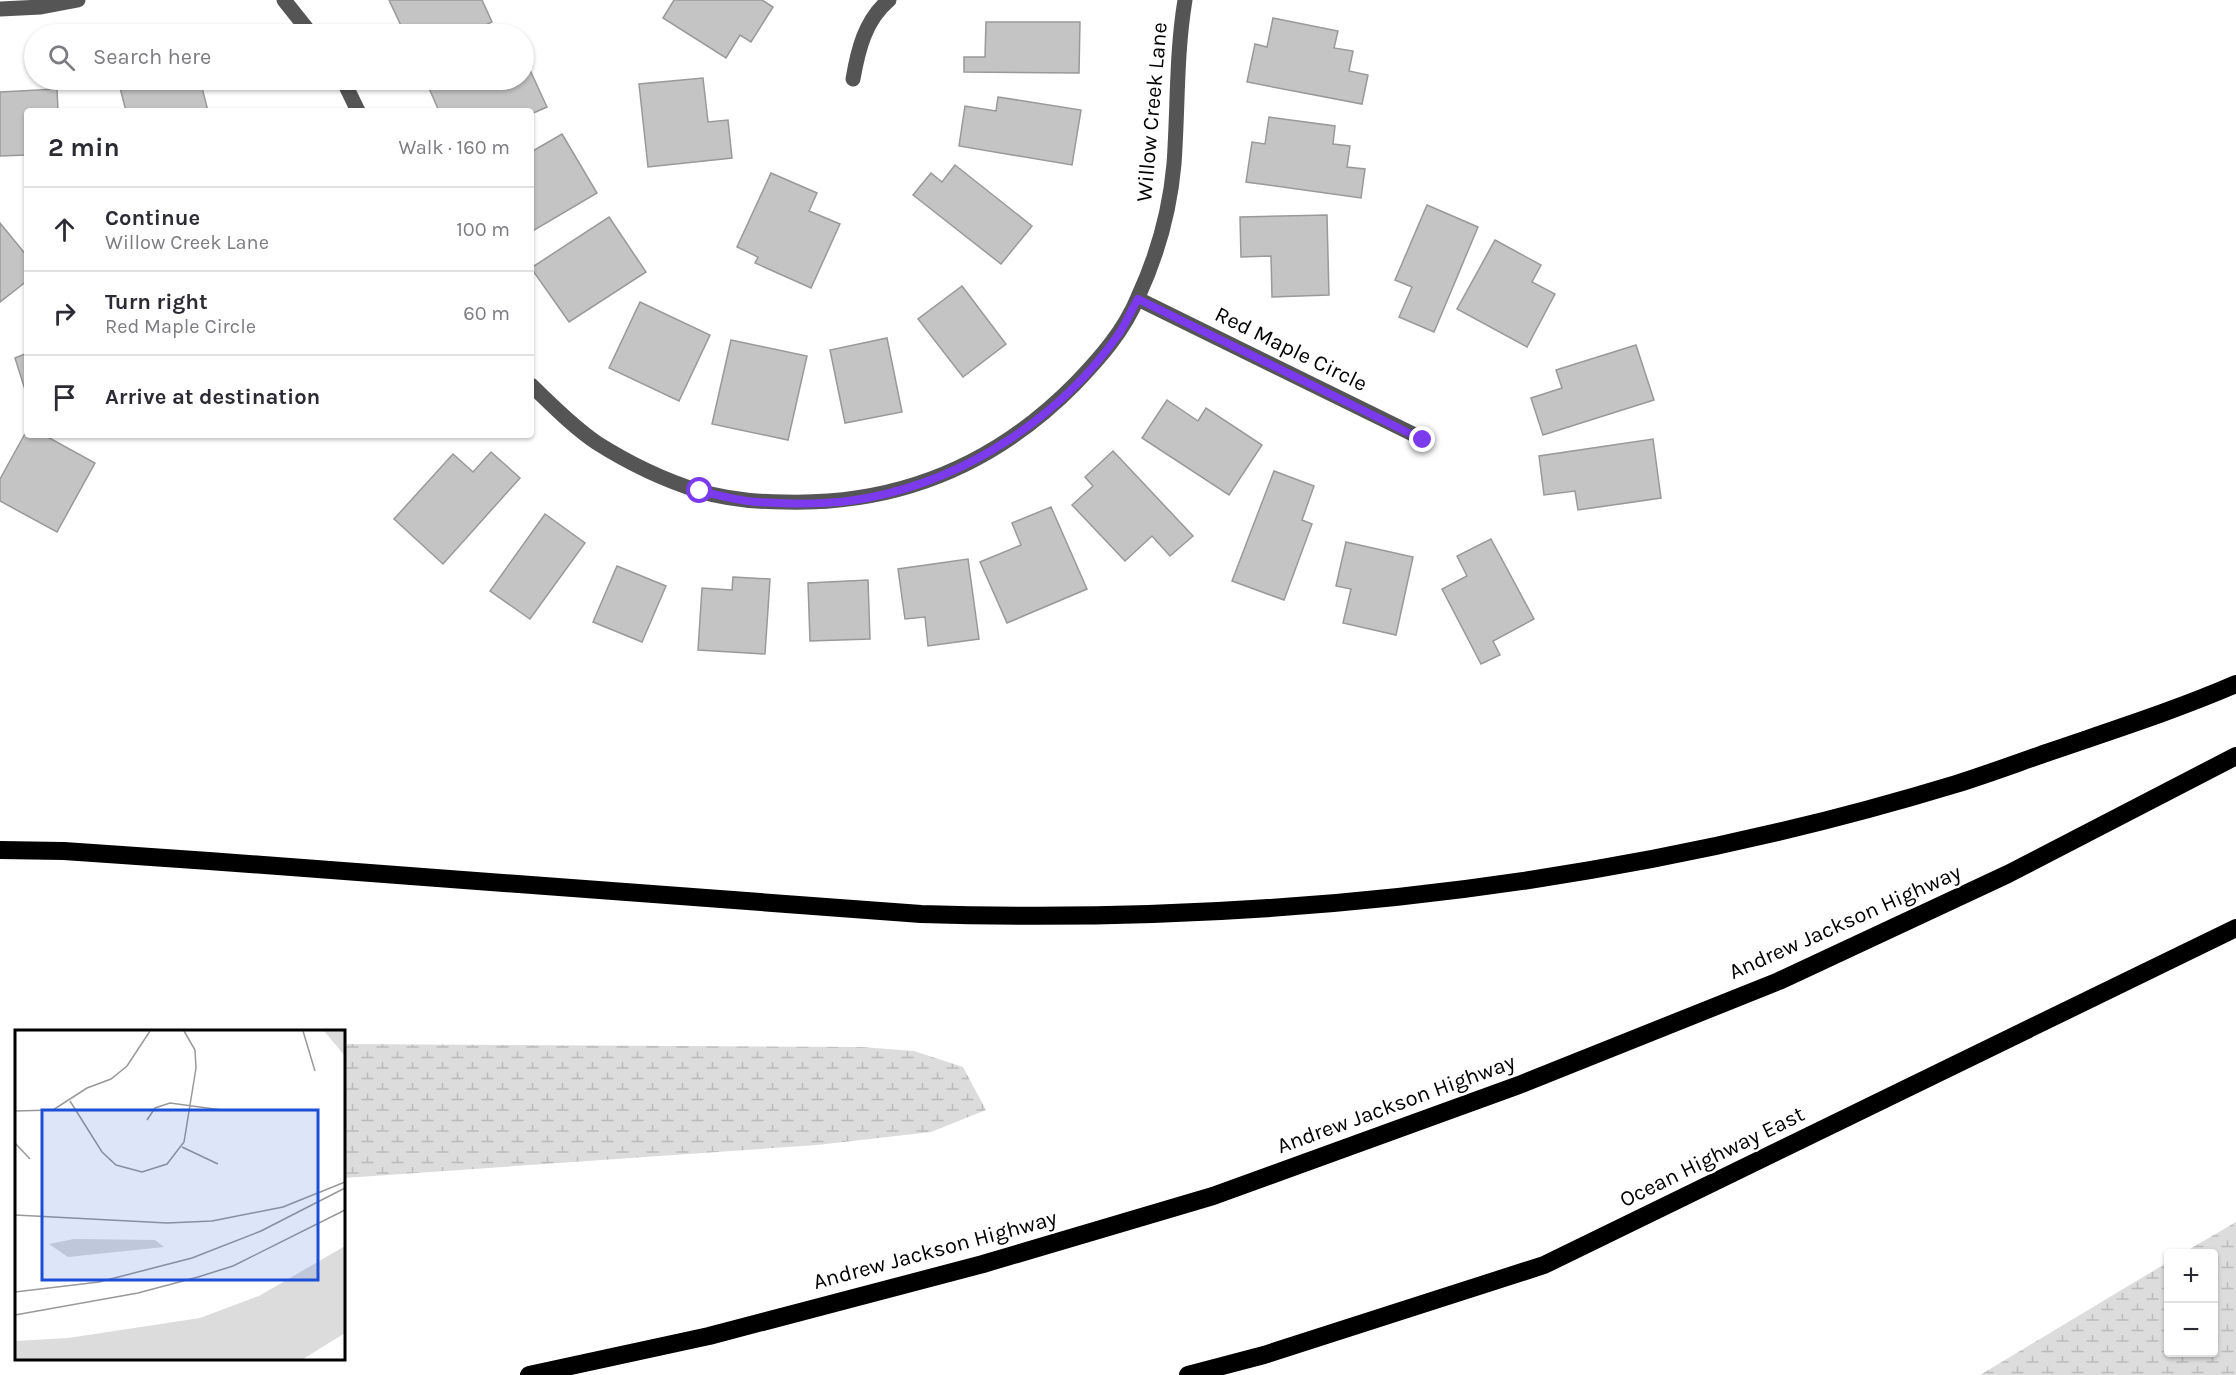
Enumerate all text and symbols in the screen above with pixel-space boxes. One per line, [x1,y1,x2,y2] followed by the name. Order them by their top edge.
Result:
[1131,21,1173,203] street label: Willow Creek Lane
[24,24,534,90] search box
[45,41,78,74] icon: search
[93,44,211,70] text: Search here
[48,132,120,163] text: 2 min
[398,136,510,159] text: Walk · 160 m
[105,205,200,231] text: Continue
[48,213,81,246] icon: ahead
[456,218,510,241] text: 100 m
[105,231,269,254] text: Willow Creek Lane
[105,289,208,315] text: Turn right
[48,297,81,330] icon: right
[1211,301,1371,397] street label: Red Maple Circle
[463,302,510,325] text: 60 m
[105,315,256,338] text: Red Maple Circle
[48,381,81,414] icon: arrive
[105,384,320,410] text: Arrive at destination
[1409,426,1435,452] route end
[686,477,712,503] route start
[1725,859,1965,985] street label: Andrew Jackson Highway
[15,1030,345,1360] inset map
[1273,1049,1519,1159] street label: Andrew Jackson Highway
[1615,1101,1809,1213] street label: Ocean Highway East
[810,1205,1060,1295] street label: Andrew Jackson Highway
[2164,1249,2218,1357] map controls
[2164,1249,2218,1303] button: +
[2164,1303,2218,1357] button: −

